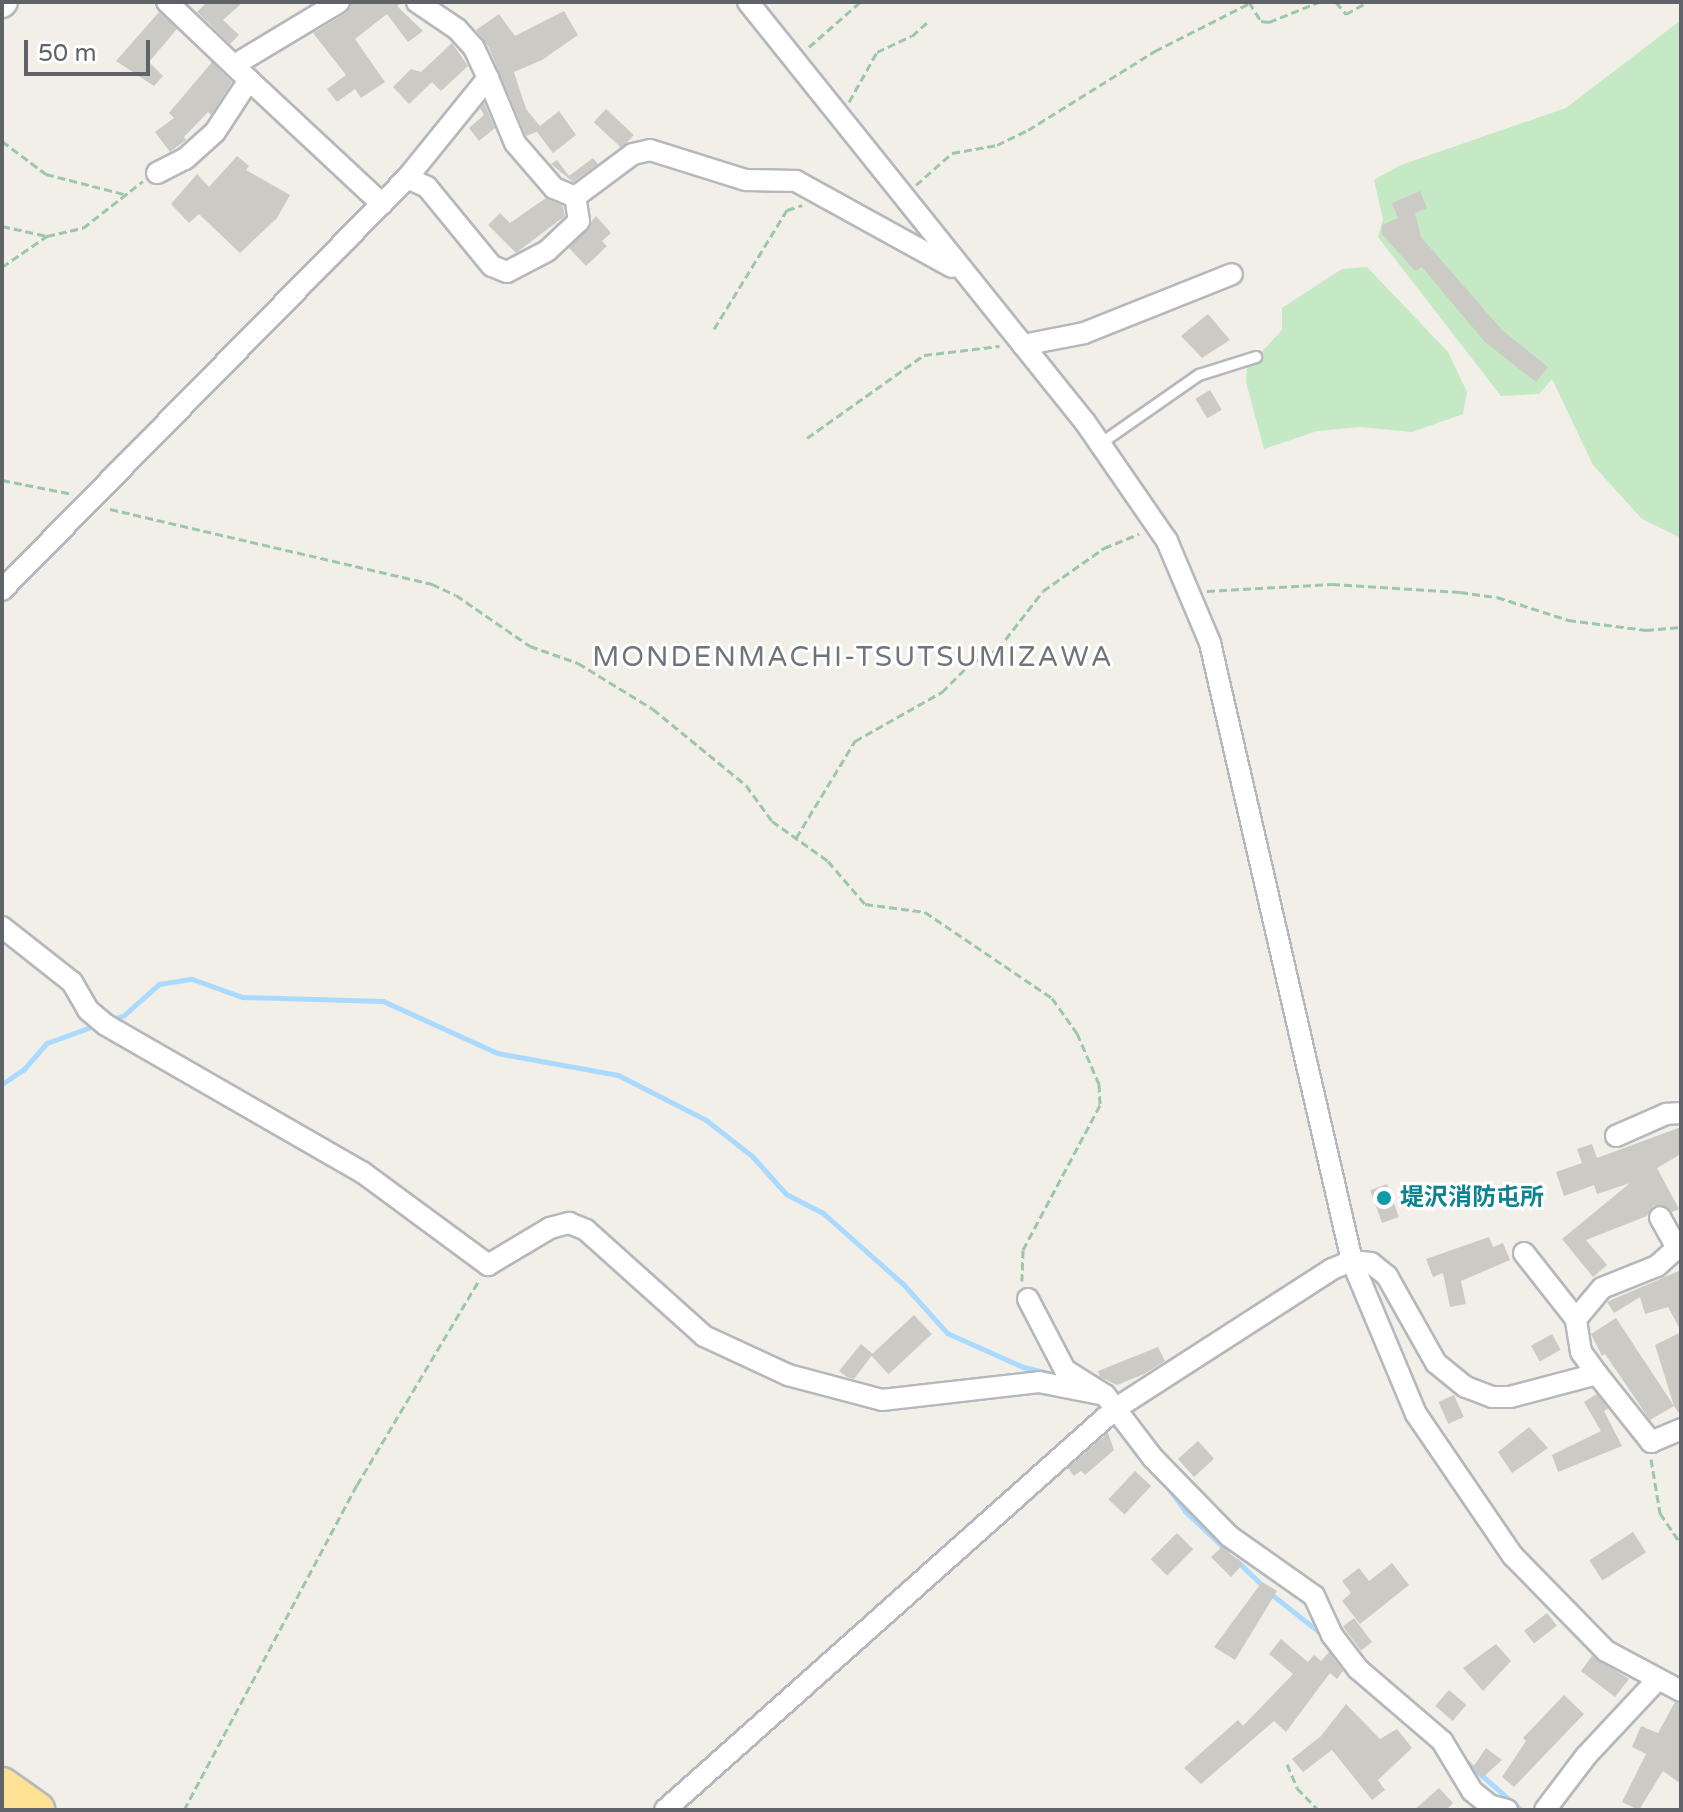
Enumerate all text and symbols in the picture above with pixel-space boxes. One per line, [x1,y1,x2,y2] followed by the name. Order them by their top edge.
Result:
[28,24,154,74] scale bar
[38,39,96,68] text: 50 m
[592,640,1114,674] district label: MONDENMACHI-TSUTSUMIZAWA
[1400,1184,1544,1212] place label: 堤沢消防屯所
[1375,1189,1393,1207] marker: 堤沢消防屯所

